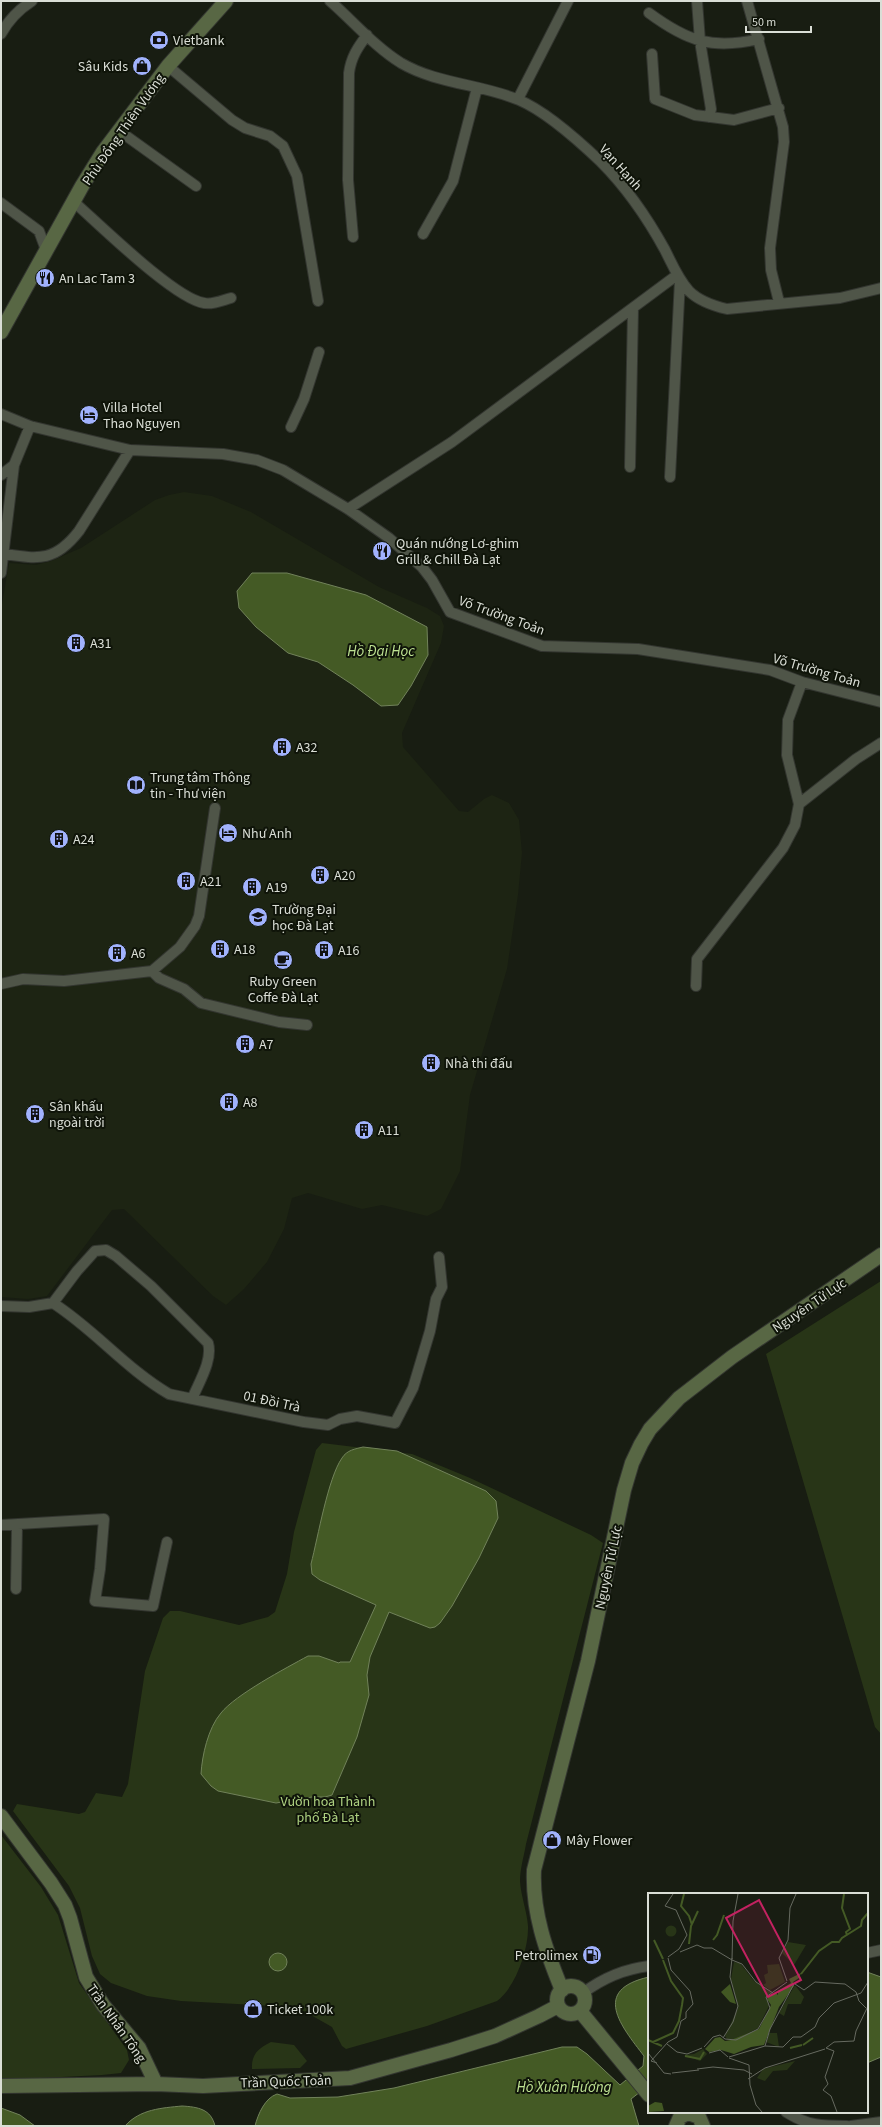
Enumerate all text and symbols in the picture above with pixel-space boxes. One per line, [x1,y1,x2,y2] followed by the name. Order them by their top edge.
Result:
[746,8,811,34] scale bar
[752,14,776,31] text: 50 m
[148,29,170,51] bank icon: Vietbank
[173,31,224,51] place label: Vietbank
[131,55,153,77] shop icon: Sâu Kids
[78,57,128,77] place label: Sâu Kids
[78,70,170,190] street label: Phù Đổng Thiên Vương
[594,140,646,195] street label: Vạn Hạnh
[34,267,56,289] restaurant icon: An Lac Tam 3
[59,269,135,289] place label: An Lac Tam 3
[103,398,180,434] place label: Villa Hotel Thao Nguyen
[78,404,100,426] hotel icon: Villa Hotel Thao Nguyen
[396,534,519,570] place label: Quán nướng Lơ-ghim Grill & Chill Đà Lạt
[371,540,393,562] restaurant icon: Quán nướng Lơ-ghim Grill & Chill Đà Lạt
[456,591,548,641] street label: Võ Trường Toản
[65,632,87,654] building icon: A31
[90,634,112,654] place label: A31
[347,641,415,662] water label: Hồ Đại Học
[770,649,863,693] street label: Võ Trường Toản
[271,736,293,758] building icon: A32
[296,738,318,758] place label: A32
[150,768,250,804] place label: Trung tâm Thông tin - Thư viện
[125,774,147,796] library icon: Trung tâm Thông tin - Thư viện
[217,822,239,844] hotel icon: Như Anh
[242,824,292,844] place label: Như Anh
[48,828,70,850] building icon: A24
[73,830,95,850] place label: A24
[309,864,331,886] building icon: A20
[334,866,356,886] place label: A20
[175,870,197,892] building icon: A21
[200,872,222,892] place label: A21
[241,876,263,898] building icon: A19
[266,878,288,898] place label: A19
[272,900,336,936] place label: Trường Đại học Đà Lạt
[247,906,269,928] school or university icon: Trường Đại học Đà Lạt
[209,938,231,960] building icon: A18
[313,939,335,961] building icon: A16
[234,940,256,960] place label: A18
[338,941,360,961] place label: A16
[106,942,128,964] building icon: A6
[131,944,146,964] place label: A6
[272,949,294,971] cafe icon: Ruby Green Coffe Đà Lạt
[248,972,318,1008] place label: Ruby Green Coffe Đà Lạt
[234,1033,256,1055] building icon: A7
[259,1035,274,1055] place label: A7
[420,1052,442,1074] building icon: Nhà thi đấu
[445,1054,513,1074] place label: Nhà thi đấu
[218,1091,240,1113] building icon: A8
[243,1093,258,1113] place label: A8
[49,1097,105,1133] place label: Sân khấu ngoài trời
[24,1103,46,1125] building icon: Sân khấu ngoài trời
[353,1119,375,1141] building icon: A11
[378,1121,400,1141] place label: A11
[769,1273,851,1338] street label: Nguyên Tử Lực
[241,1386,302,1418] street label: 01 Đồi Trà
[590,1523,628,1611] street label: Nguyên Tử Lực
[281,1792,375,1828] park label: Vườn hoa Thành phố Đà Lạt
[541,1829,563,1851] shop icon: Mây Flower
[566,1831,633,1851] place label: Mây Flower
[648,1893,868,2113] inset map
[581,1944,603,1966] fuel station icon: Petrolimex
[515,1946,579,1966] place label: Petrolimex
[82,1980,151,2067] street label: Trần Nhân Tông
[242,1998,264,2020] shop icon: Ticket 100k
[267,2000,333,2020] place label: Ticket 100k
[240,2070,332,2094] street label: Trần Quốc Toản
[516,2077,612,2098] water label: Hồ Xuân Hương

